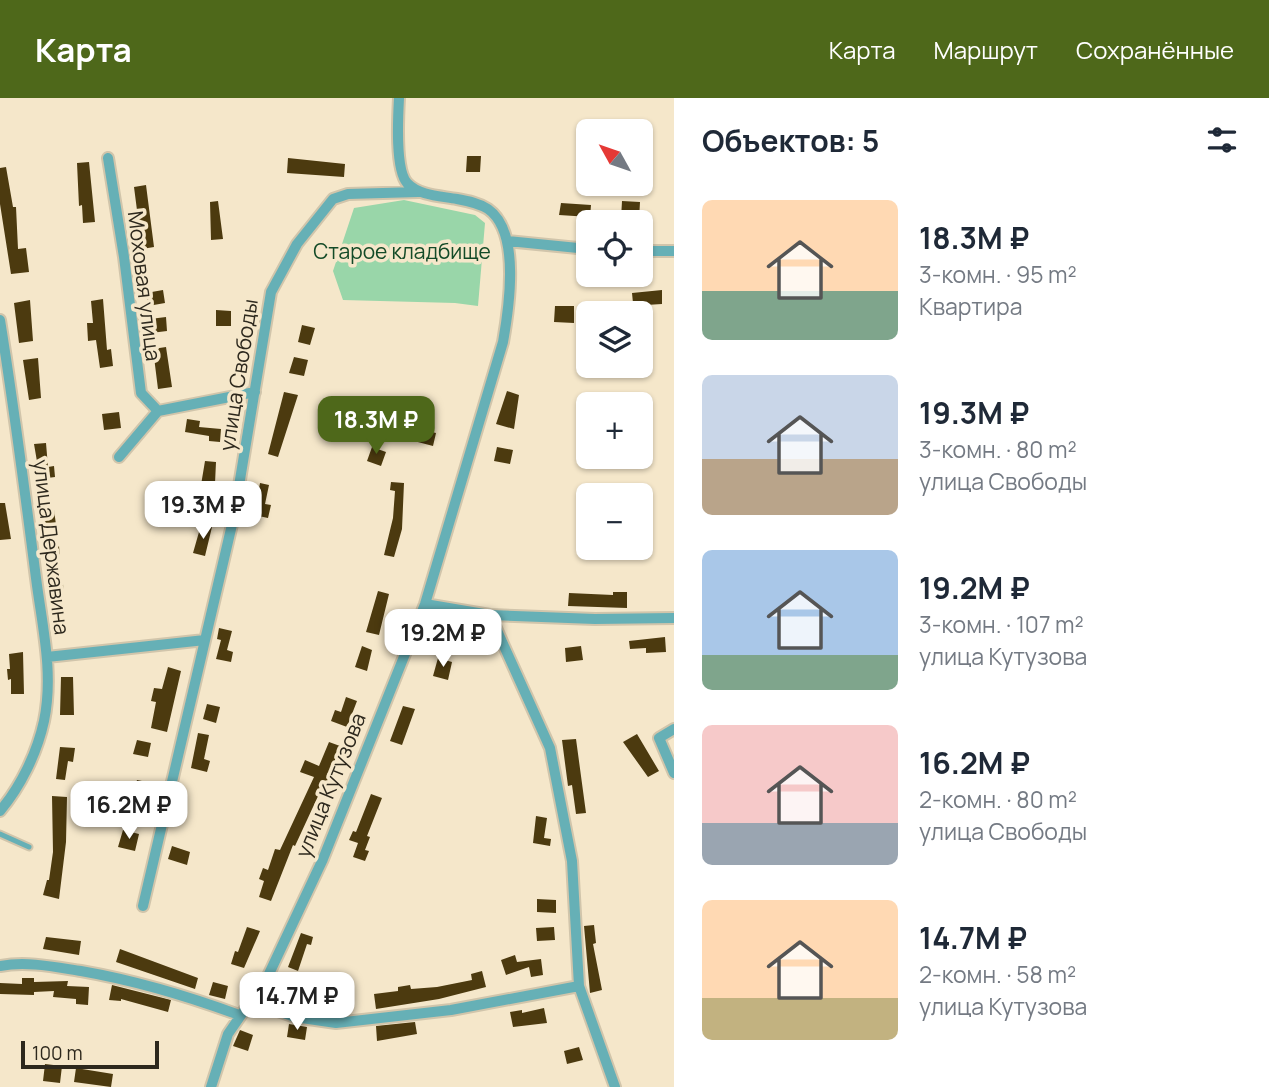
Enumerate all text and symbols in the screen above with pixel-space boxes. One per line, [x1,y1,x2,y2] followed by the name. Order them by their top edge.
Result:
[35,27,132,72] text: Карта
[829,33,896,66] text: Карта
[934,33,1038,66] text: Маршрут
[1076,33,1234,66] text: Сохранённые
[576,119,653,196] north arrow
[576,119,653,560] map controls
[702,120,879,161] text: Объектов: 5
[1203,121,1241,159] icon: filters
[122,209,168,363] street label: Моховая улица
[576,210,653,287] button: locate
[919,217,1029,258] text: 18.3M ₽
[758,228,842,312] icon: home
[313,237,491,265] park label: Старое кладбище
[919,258,1077,290] text: 3-комн. · 95 m²
[919,290,1023,322] text: Квартира
[212,297,264,453] street label: улица Свободы
[576,301,653,378] button: layers
[576,392,653,469] button: +
[919,392,1029,433] text: 19.3M ₽
[311,396,441,456] pin: 18.3M ₽
[334,403,418,435] text: 18.3M ₽
[758,403,842,487] icon: home
[919,433,1077,465] text: 3-комн. · 80 m²
[27,458,77,636] street label: улица Державина
[919,465,1087,497] text: улица Свободы
[138,482,268,541] pin: 19.3M ₽
[576,483,653,560] button: −
[161,488,245,520] text: 19.3M ₽
[919,567,1030,608] text: 19.2M ₽
[758,578,842,662] icon: home
[919,608,1084,640] text: 3-комн. · 107 m²
[378,610,508,669] pin: 19.2M ₽
[401,616,485,648] text: 19.2M ₽
[919,640,1087,672] text: улица Кутузова
[288,709,372,861] street label: улица Кутузова
[919,742,1030,783] text: 16.2M ₽
[758,753,842,837] icon: home
[64,782,194,841] pin: 16.2M ₽
[919,783,1077,815] text: 2-комн. · 80 m²
[86,788,172,820] text: 16.2M ₽
[919,815,1087,847] text: улица Свободы
[919,917,1027,958] text: 14.7M ₽
[758,928,842,1012] icon: home
[919,958,1076,990] text: 2-комн. · 58 m²
[232,972,362,1032] pin: 14.7M ₽
[256,979,338,1011] text: 14.7M ₽
[919,990,1087,1022] text: улица Кутузова
[21,1038,159,1070] scale bar
[32,1040,83,1066] text: 100 m

